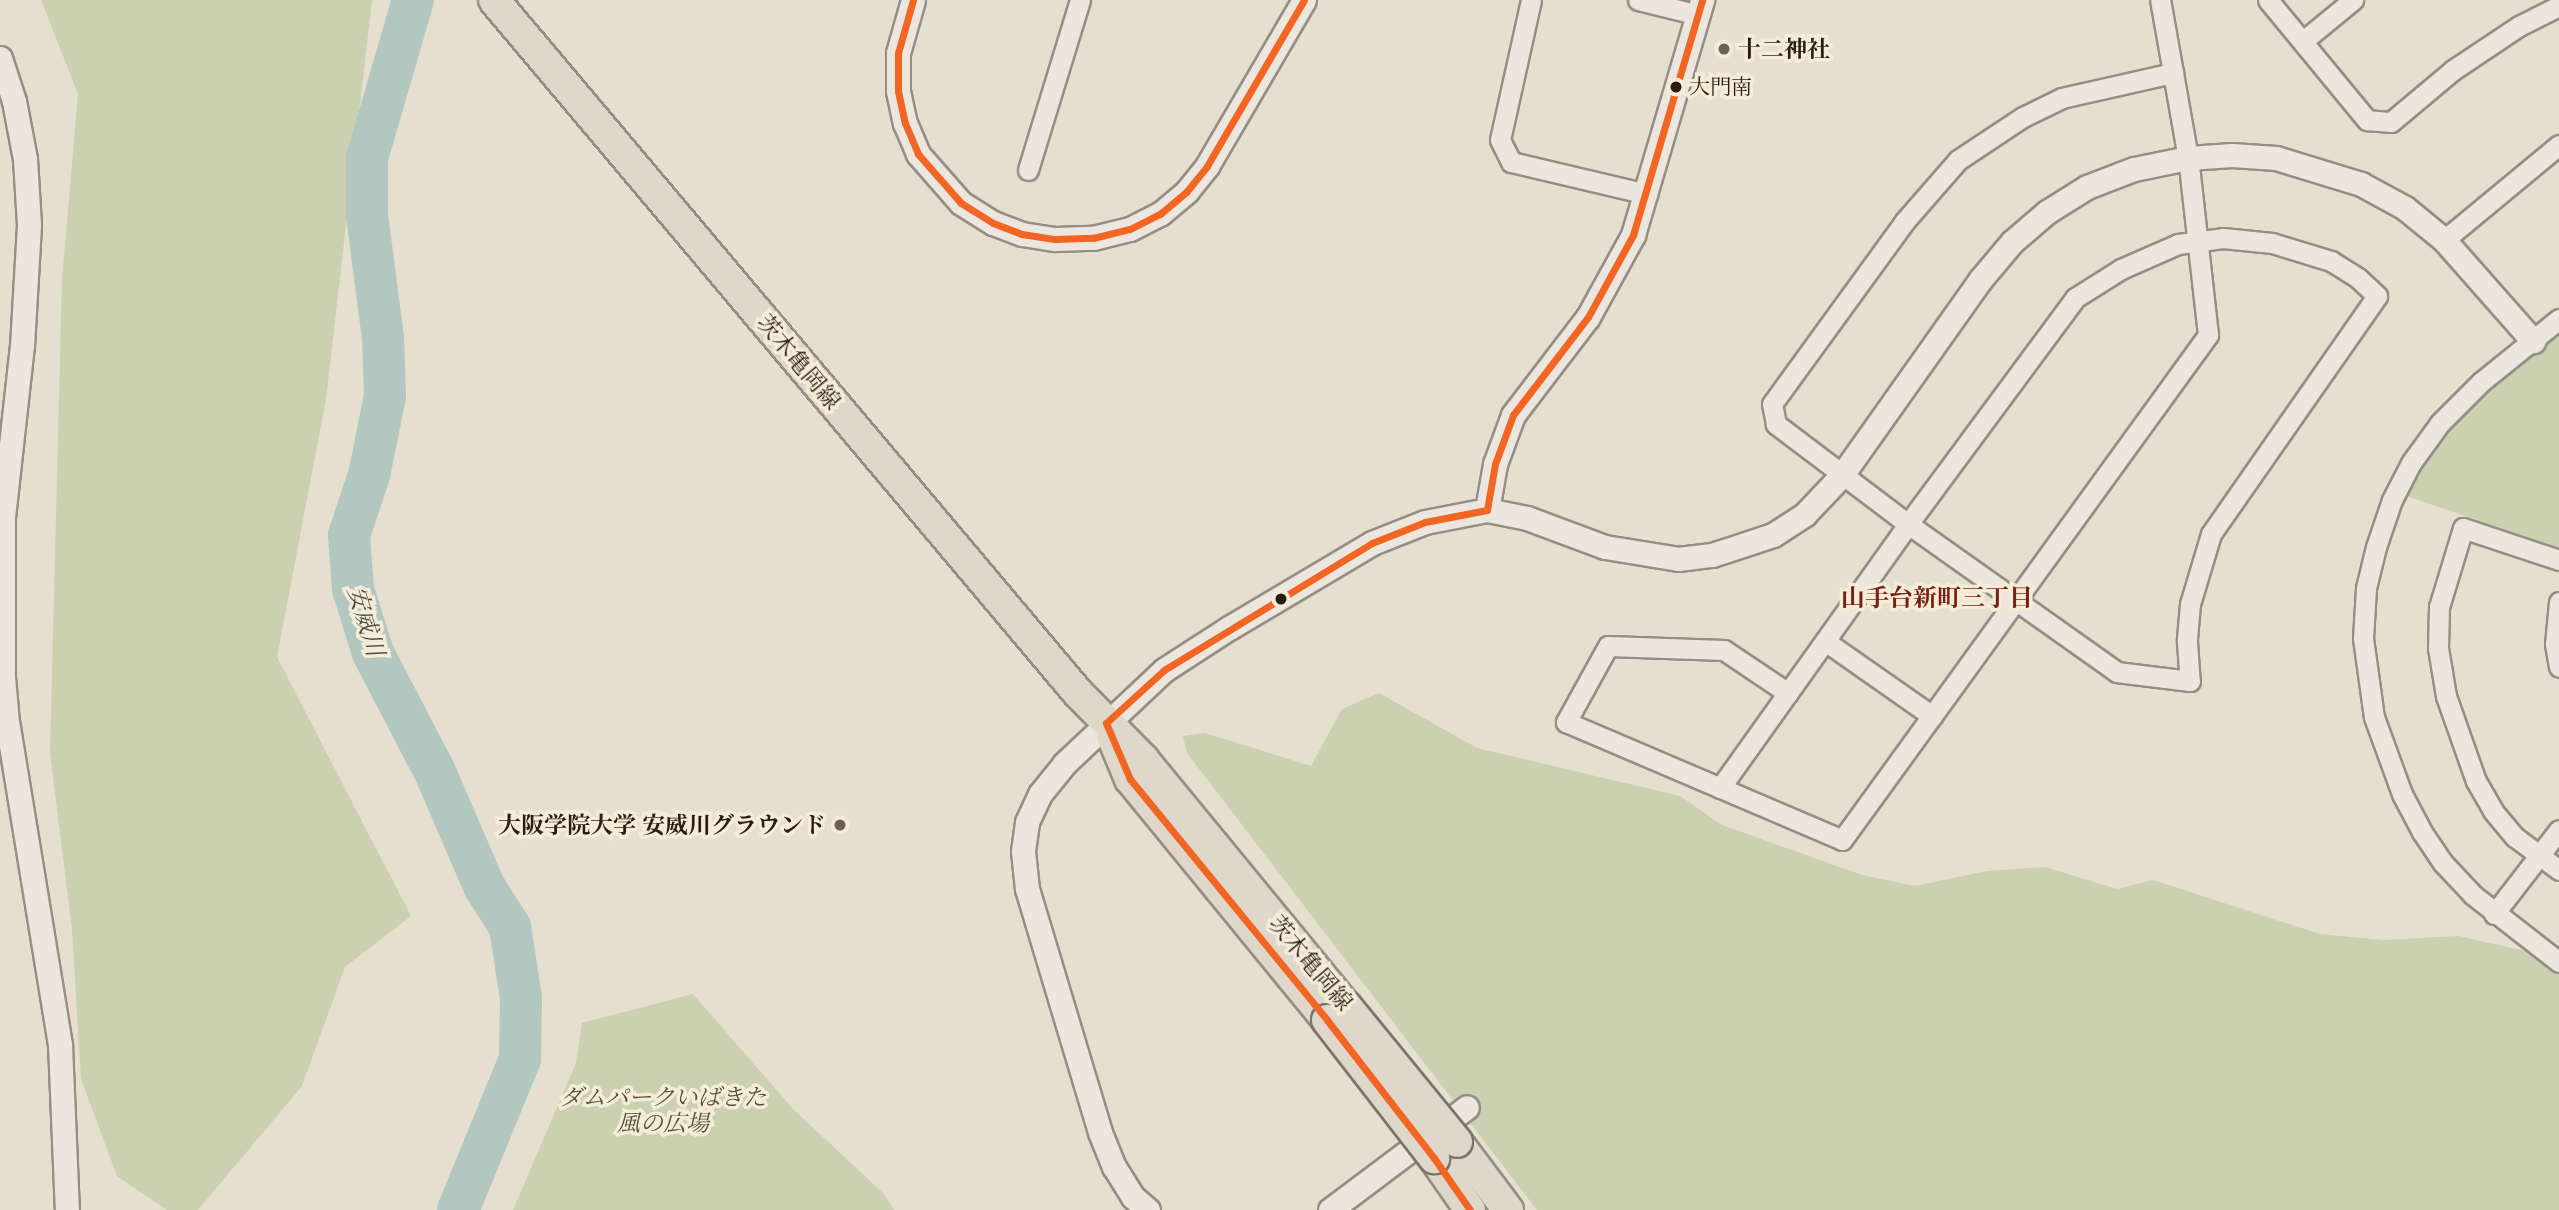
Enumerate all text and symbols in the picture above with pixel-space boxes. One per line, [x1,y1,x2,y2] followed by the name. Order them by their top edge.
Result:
[1738,35,1830,63] place label: 十二神社
[1716,41,1732,57] marker: 十二神社
[1689,74,1752,100] place label: 大門南
[1669,80,1683,94] marker: 大門南
[751,309,847,415] street label: 茨木亀岡線
[342,582,390,660] water label: 安威川
[1841,584,2033,612] district label: 山手台新町三丁目
[1274,592,1288,606] unlabelled marker
[498,811,826,839] place label: 大阪学院大学 安威川グラウンド
[832,817,848,833] marker: 大阪学院大学 安威川グラウンド
[1263,910,1359,1016] street label: 茨木亀岡線
[560,1083,766,1137] park label: ダムパークいばきた 風の広場

